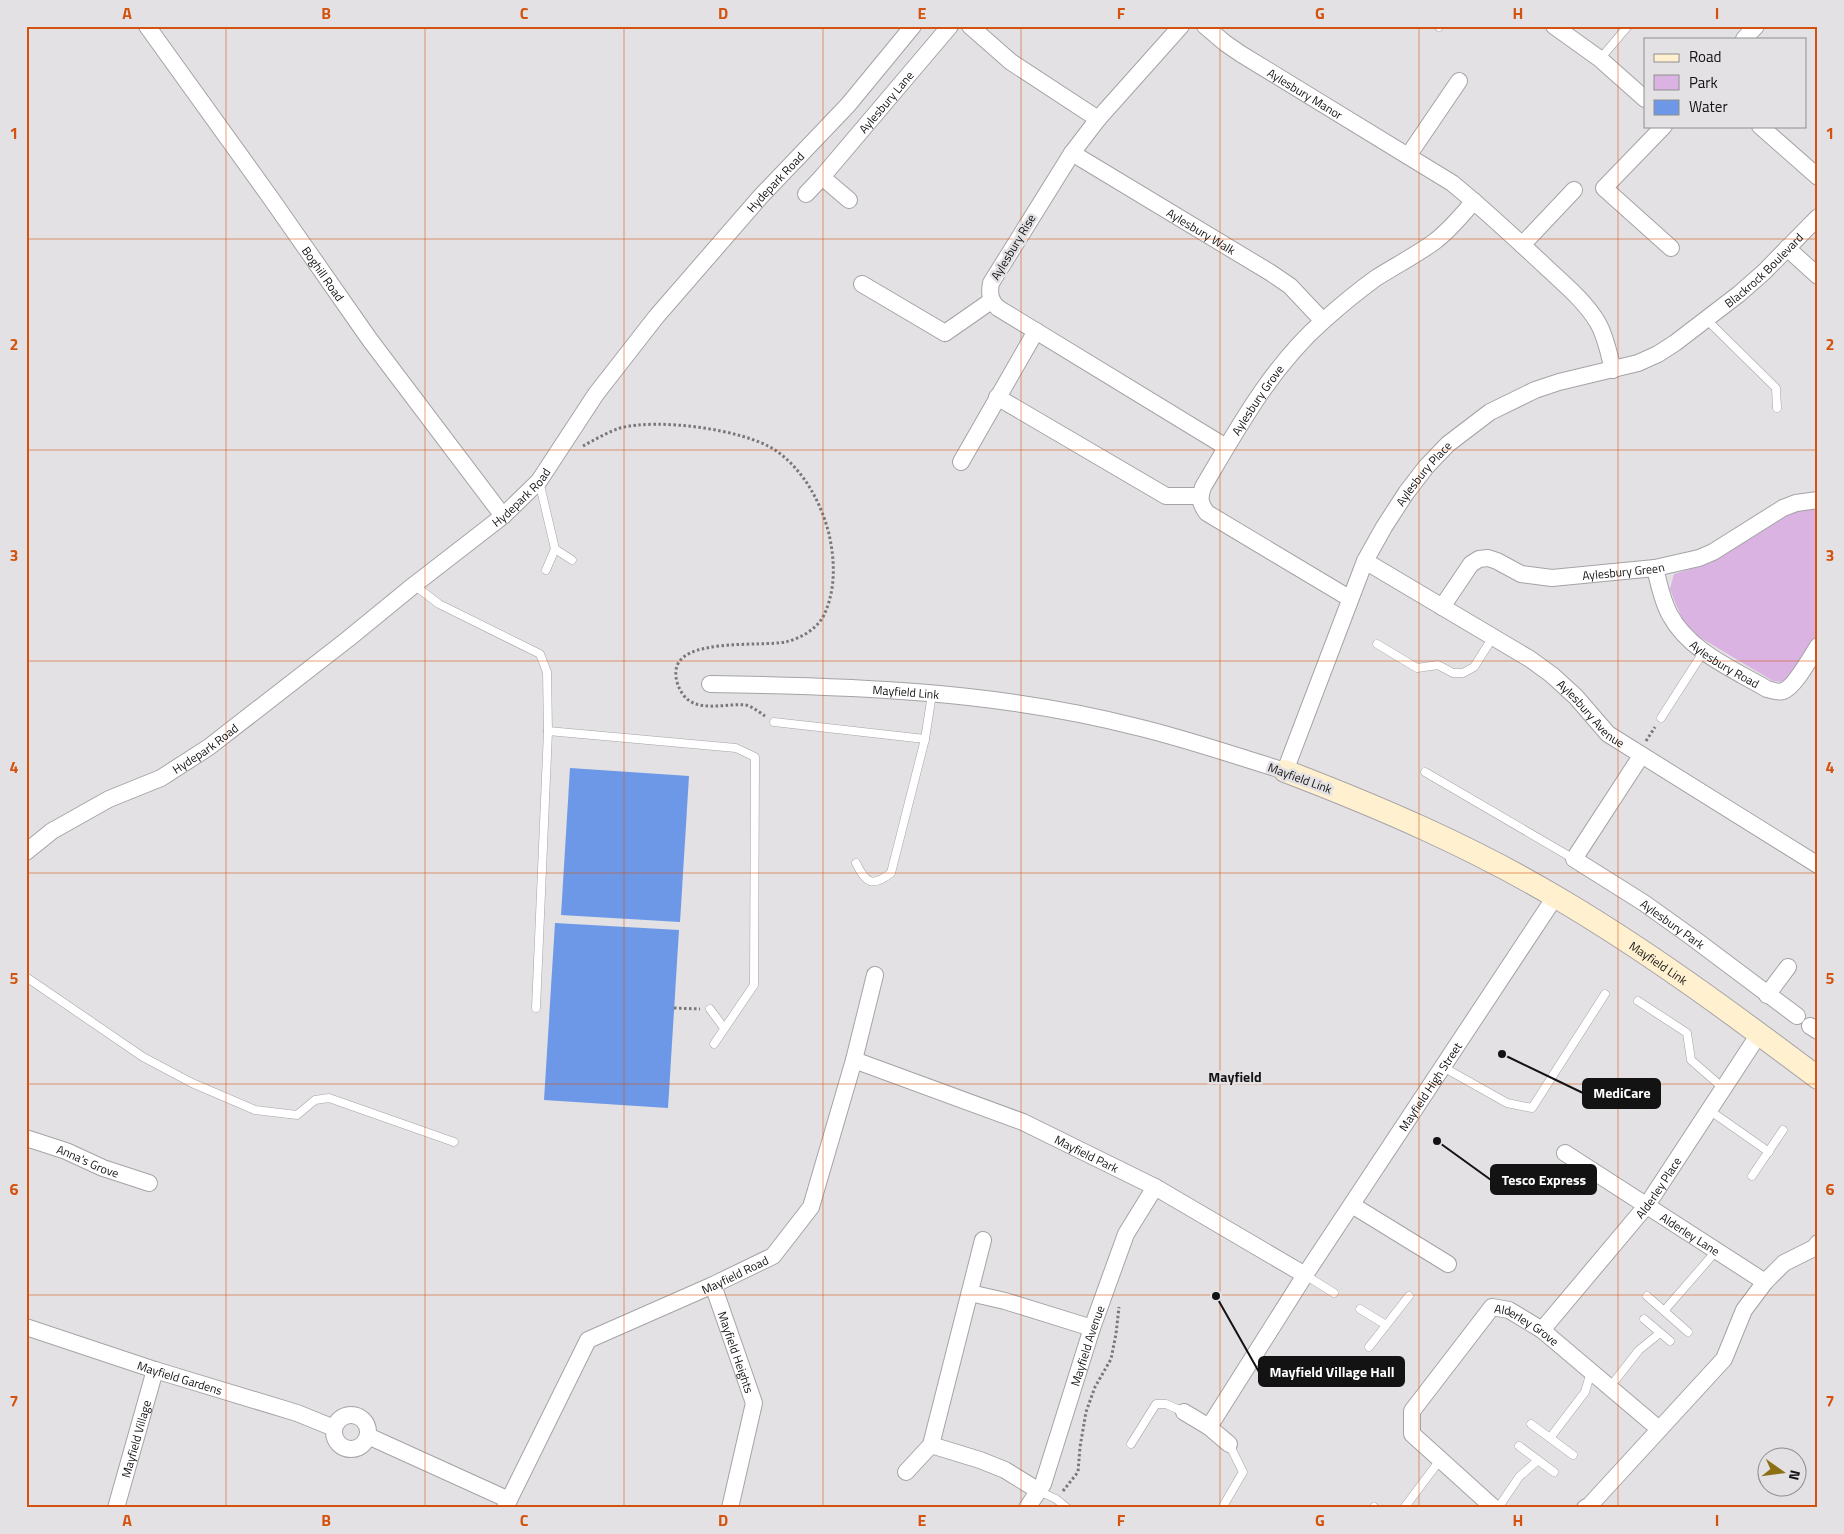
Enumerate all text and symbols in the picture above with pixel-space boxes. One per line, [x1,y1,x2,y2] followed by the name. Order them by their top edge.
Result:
[122,1,132,25] text: A
[321,1,331,25] text: B
[520,1,529,25] text: C
[718,1,728,25] text: D
[918,1,927,25] text: E
[1117,1,1126,25] text: F
[1315,1,1325,25] text: G
[1513,1,1523,25] text: H
[1715,1,1719,25] text: I
[1644,38,1806,128] legend
[1689,45,1721,68] text: Road
[1264,63,1347,124] street label: Aylesbury Manor
[854,66,918,137] street label: Aylesbury Lane
[1689,71,1718,94] text: Park
[1689,95,1728,118] text: Water
[10,121,18,145] text: 1
[1826,121,1834,145] text: 1
[742,147,808,216] street label: Hydepark Road
[1163,203,1240,259] street label: Aylesbury Walk
[986,210,1040,284] street label: Aylesbury Rise
[1720,228,1807,312] street label: Blackrock Boulevard
[298,242,349,305] street label: Boghill Road
[10,332,18,356] text: 2
[1826,332,1834,356] text: 2
[1226,360,1288,439] street label: Aylesbury Grove
[1391,436,1456,510] street label: Aylesbury Place
[487,464,555,531] street label: Hydepark Road
[10,543,18,567] text: 3
[1826,543,1834,567] text: 3
[1581,557,1666,585] street label: Aylesbury Green
[1686,635,1763,692] street label: Aylesbury Road
[1553,675,1629,752] street label: Aylesbury Avenue
[872,680,940,703] street label: Mayfield Link
[168,718,242,778] street label: Hydepark Road
[10,755,19,779] text: 4
[1826,755,1835,779] text: 4
[1265,758,1335,798] street label: Mayfield Link
[1637,894,1709,954] street label: Aylesbury Park
[1626,936,1692,989] street label: Mayfield Link
[10,966,19,990] text: 5
[1826,966,1835,990] text: 5
[1393,1037,1467,1135] street label: Mayfield High Street
[1208,1066,1262,1087] district label: Mayfield
[1583,1079,1660,1108] callout: MediCare
[1593,1082,1651,1103] text: MediCare
[1051,1130,1122,1177] street label: Mayfield Park
[54,1139,121,1182] street label: Anna's Grove
[1630,1153,1686,1222] street label: Alderley Place
[1491,1165,1596,1194] callout: Tesco Express
[1502,1169,1587,1190] text: Tesco Express
[10,1177,19,1201] text: 6
[1826,1177,1835,1201] text: 6
[1657,1207,1724,1260] street label: Alderley Lane
[698,1250,771,1299] street label: Mayfield Road
[1493,1298,1563,1350] street label: Alderley Grove
[1065,1303,1109,1388] street label: Mayfield Avenue
[713,1309,759,1396] street label: Mayfield Heights
[135,1355,225,1400] street label: Mayfield Gardens
[1259,1357,1404,1386] callout: Mayfield Village Hall
[1269,1361,1395,1382] text: Mayfield Village Hall
[10,1389,18,1413] text: 7
[1826,1389,1834,1413] text: 7
[116,1398,156,1480] street label: Mayfield Village
[1756,1446,1806,1496] north arrow
[1784,1468,1806,1483] text: N
[122,1508,132,1532] text: A
[321,1508,331,1532] text: B
[520,1508,529,1532] text: C
[718,1508,728,1532] text: D
[918,1508,927,1532] text: E
[1117,1508,1126,1532] text: F
[1315,1508,1325,1532] text: G
[1513,1508,1523,1532] text: H
[1715,1508,1719,1532] text: I

